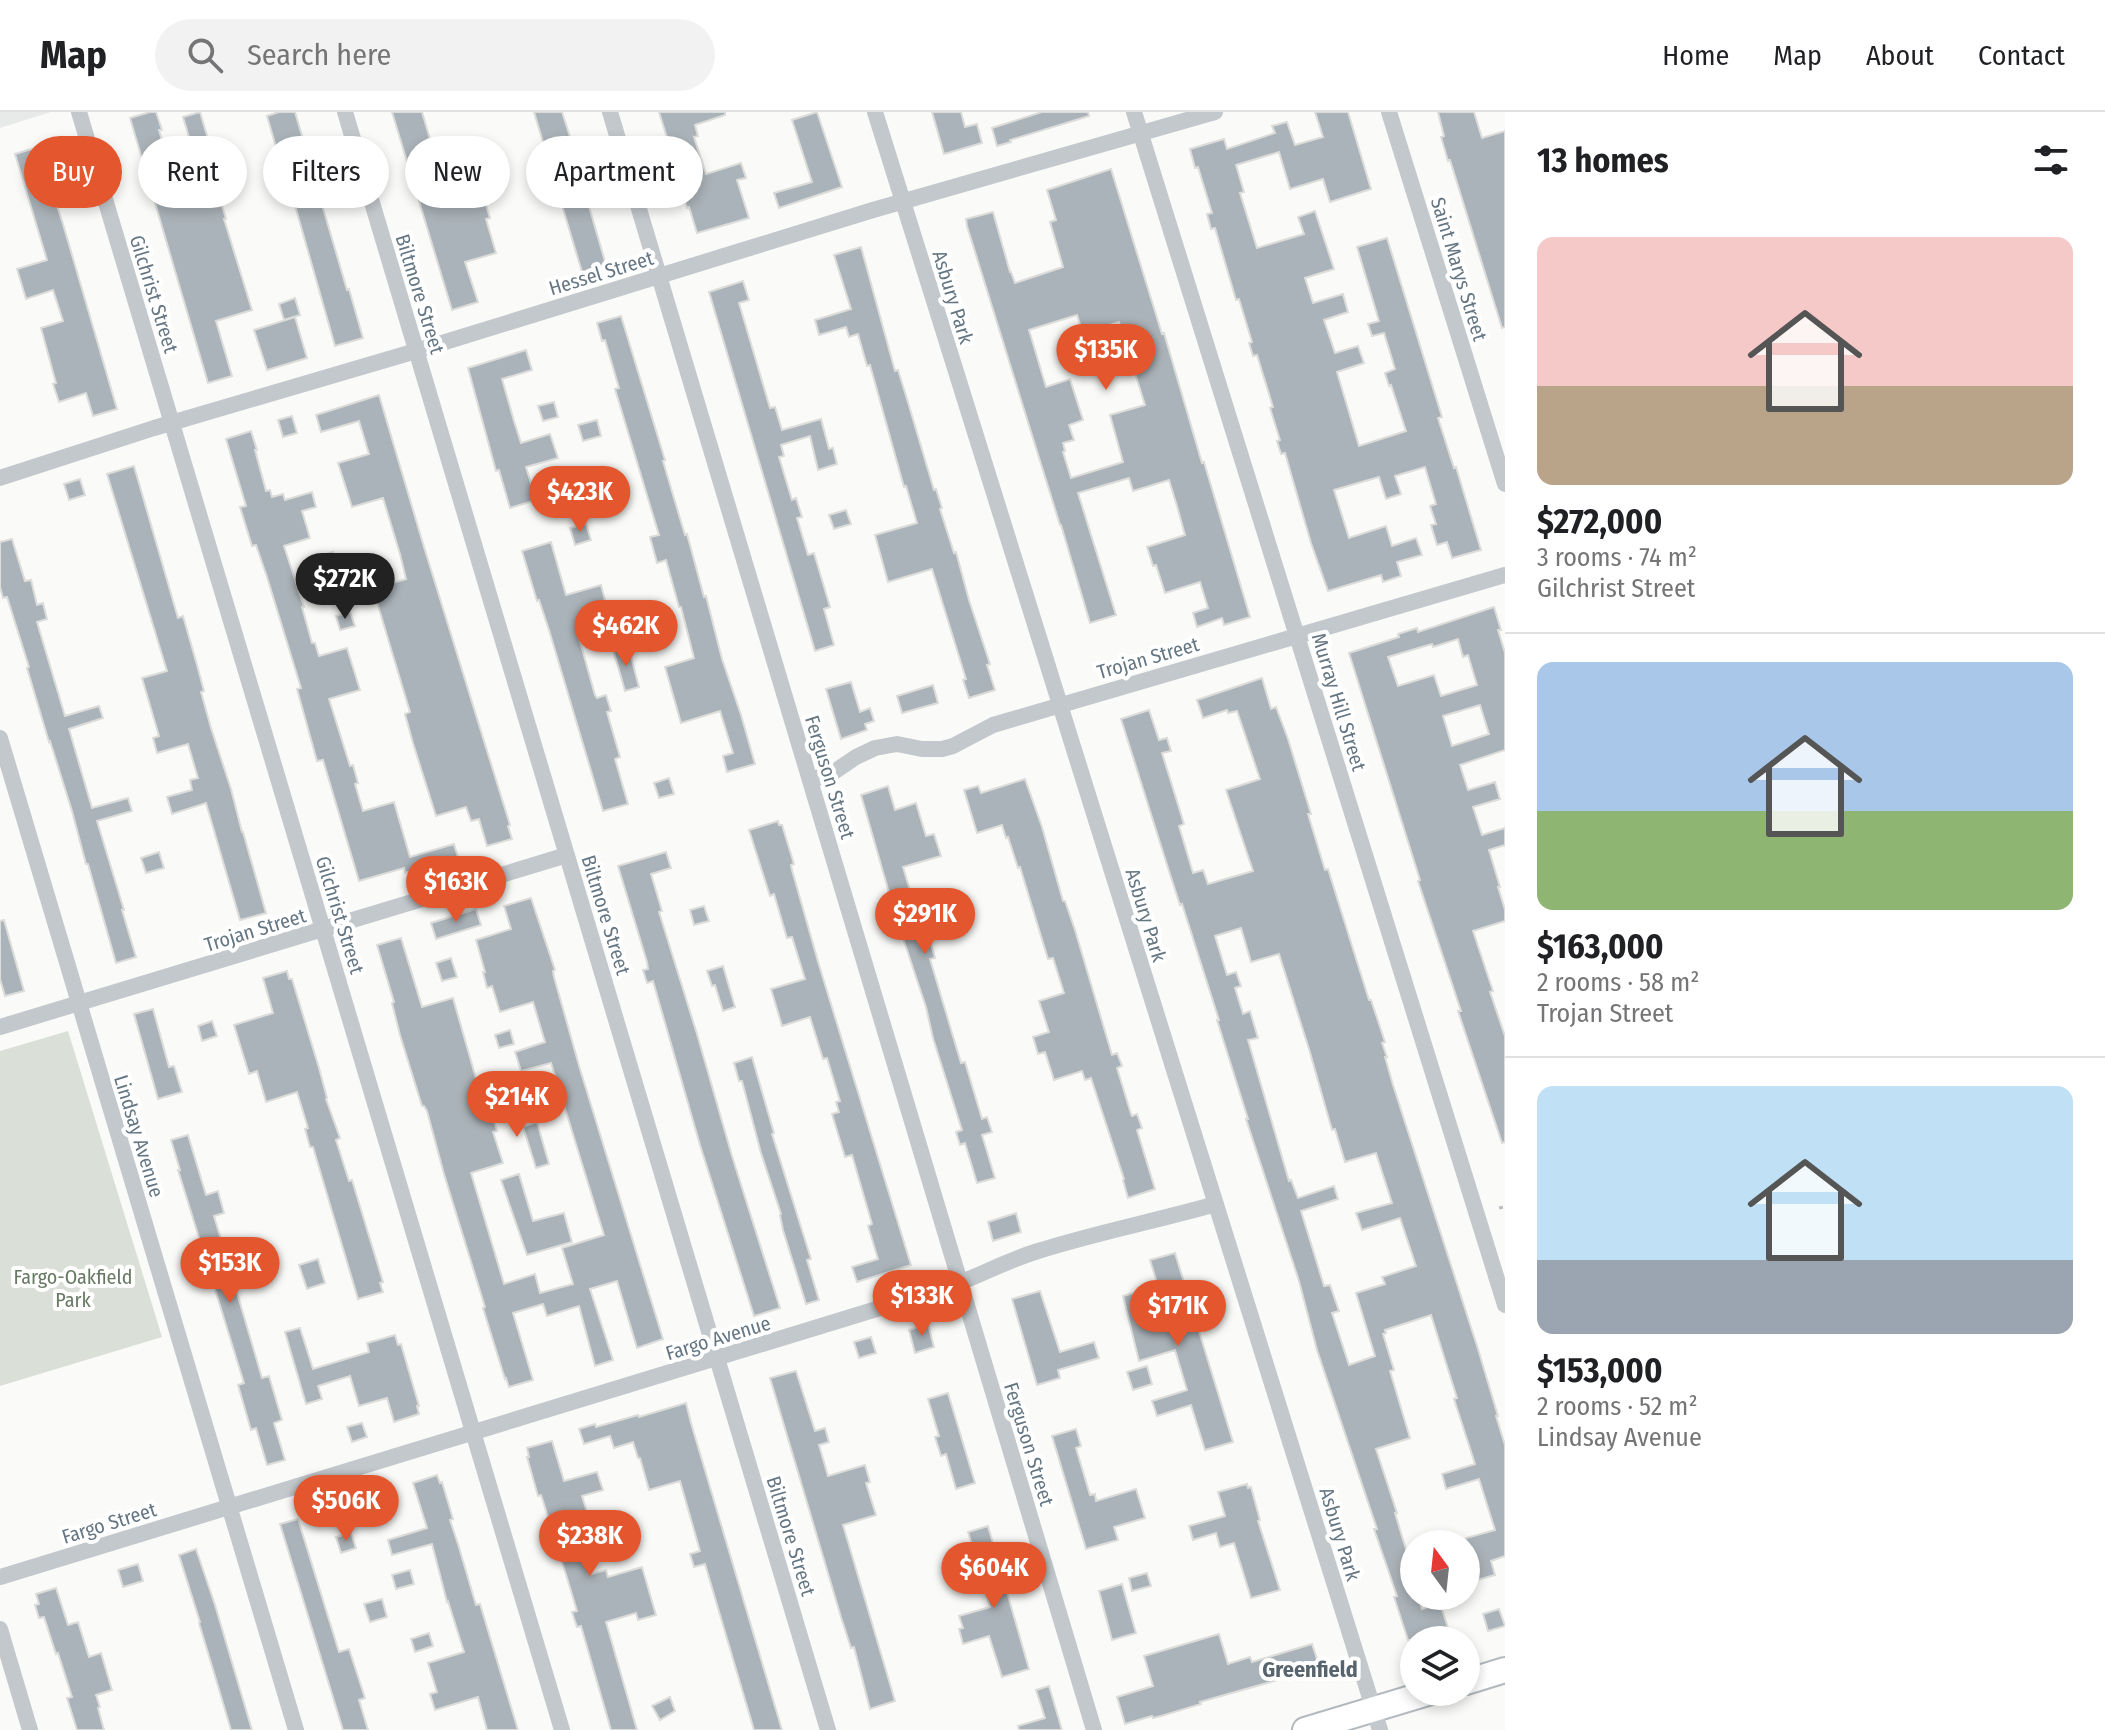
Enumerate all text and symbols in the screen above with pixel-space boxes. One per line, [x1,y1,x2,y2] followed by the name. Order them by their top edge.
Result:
[155,19,715,91] search box
[40,32,107,78] text: Map
[183,33,227,77] icon: search
[247,37,391,73] text: Search here
[1662,39,1729,72] text: Home
[1773,39,1822,72] text: Map
[1866,39,1934,72] text: About
[1978,39,2065,72] text: Contact
[24,136,122,208] chip: Buy
[138,136,247,208] chip: Rent
[263,136,389,208] chip: Filters
[405,136,510,208] chip: New
[526,136,703,208] chip: Apartment
[2029,138,2073,182] icon: filters
[1537,140,1669,181] text: 13 homes
[1426,194,1492,344] street label: Saint Marys Street
[390,231,450,357] street label: Biltmore Street
[125,232,183,356] street label: Gilchrist Street
[546,246,657,300] street label: Hessel Street
[927,247,979,347] street label: Asbury Park
[1733,289,1877,433] icon: home
[1050,324,1162,392] pin: $135K
[1074,334,1138,365] text: $135K
[524,466,636,534] pin: $423K
[547,476,613,507] text: $423K
[1537,501,1662,542] text: $272,000
[1537,542,1697,573] text: 3 rooms · 74 m²
[289,553,401,621] pin: $272K
[314,563,376,594] text: $272K
[1537,573,1695,604] text: Gilchrist Street
[570,600,682,668] pin: $462K
[593,610,659,641] text: $462K
[1307,630,1371,774] street label: Murray Hill Street
[1094,632,1202,684] street label: Trojan Street
[800,712,860,842] street label: Ferguson Street
[1733,714,1877,858] icon: home
[576,852,636,978] street label: Biltmore Street
[311,853,369,977] street label: Gilchrist Street
[400,856,512,924] pin: $163K
[1120,865,1172,965] street label: Asbury Park
[424,866,488,897] text: $163K
[869,888,981,956] pin: $291K
[893,898,957,929] text: $291K
[201,903,309,957] street label: Trojan Street
[1537,926,1664,967] text: $163,000
[1537,967,1699,998] text: 2 rooms · 58 m²
[1537,998,1673,1029] text: Trojan Street
[461,1071,573,1139] pin: $214K
[109,1072,169,1200] street label: Lindsay Avenue
[485,1081,549,1112] text: $214K
[1733,1138,1877,1282] icon: home
[174,1237,286,1305] pin: $153K
[199,1247,261,1278] text: $153K
[14,1265,132,1312] park label: Fargo-Oakfield Park
[866,1270,978,1338] pin: $133K
[891,1280,953,1311] text: $133K
[1122,1280,1234,1348] pin: $171K
[1148,1290,1208,1321] text: $171K
[663,1311,773,1365] street label: Fargo Avenue
[1537,1350,1662,1391] text: $153,000
[999,1379,1059,1509] street label: Ferguson Street
[1537,1391,1698,1422] text: 2 rooms · 52 m²
[1537,1422,1702,1453] text: Lindsay Avenue
[761,1473,821,1599] street label: Biltmore Street
[290,1475,402,1543] pin: $506K
[1314,1484,1366,1584] street label: Asbury Park
[312,1485,380,1516] text: $506K
[59,1497,160,1549] street label: Fargo Street
[534,1510,646,1578] pin: $238K
[557,1520,623,1551] text: $238K
[1400,1530,1480,1610] north arrow
[1400,1530,1480,1706] map controls
[938,1542,1050,1610] pin: $604K
[959,1552,1029,1583] text: $604K
[1400,1626,1480,1706] button: layers
[1262,1656,1358,1683] district label: Greenfield

